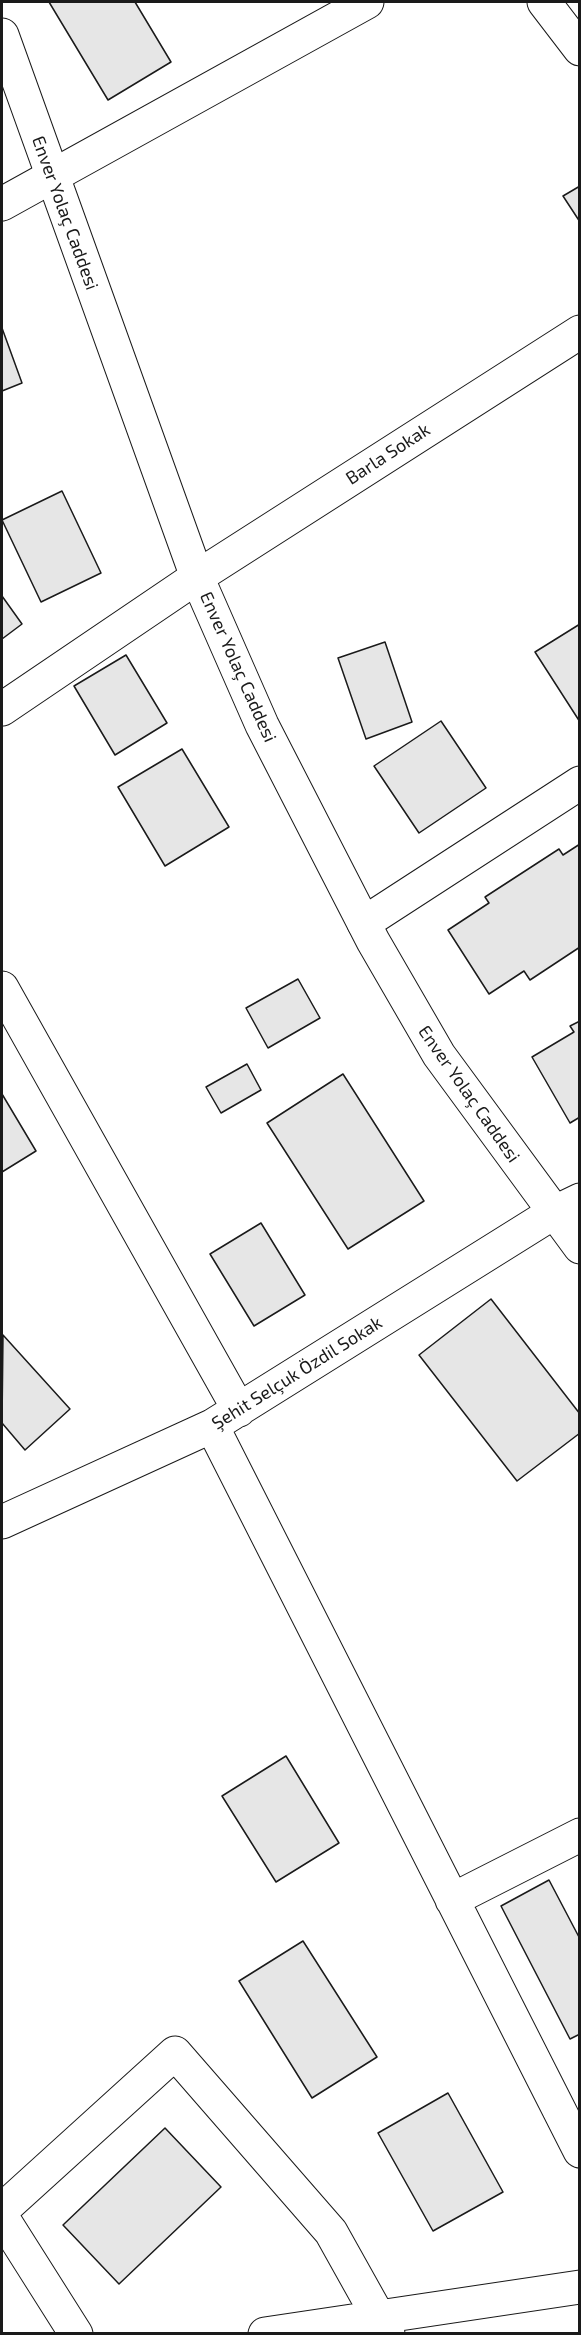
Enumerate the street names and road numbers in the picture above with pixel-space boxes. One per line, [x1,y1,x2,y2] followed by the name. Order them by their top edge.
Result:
[27,133,103,293] street label: Enver Yolaç Caddesi
[342,419,434,489] street label: Barla Sokak
[195,589,281,745] street label: Enver Yolaç Caddesi
[414,1021,524,1167] street label: Enver Yolaç Caddesi
[208,1312,386,1434] street label: Şehit Selçuk Özdil Sokak

